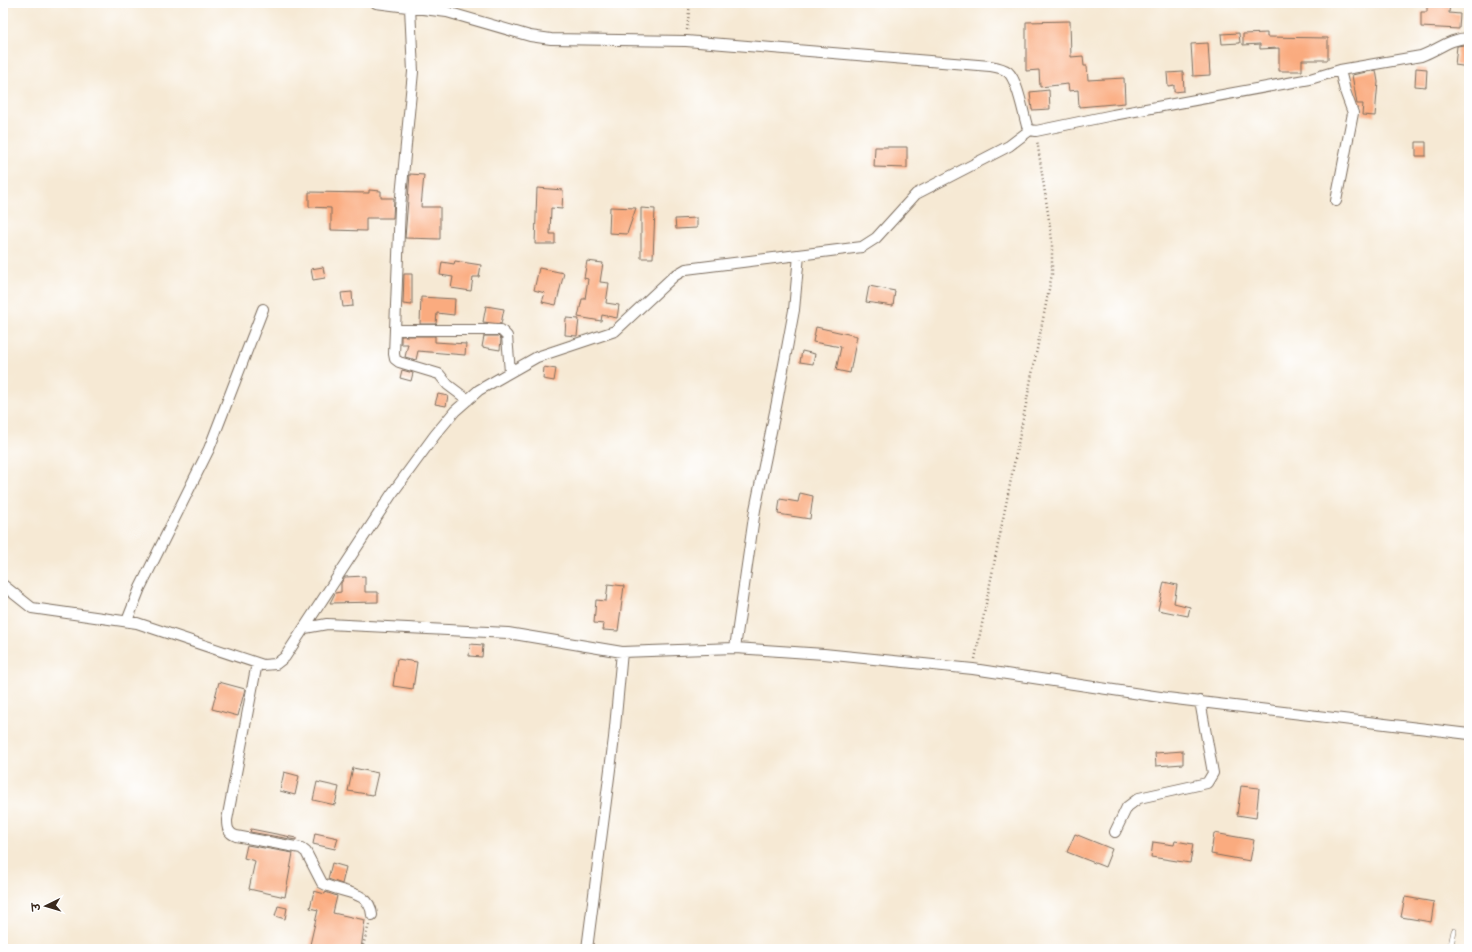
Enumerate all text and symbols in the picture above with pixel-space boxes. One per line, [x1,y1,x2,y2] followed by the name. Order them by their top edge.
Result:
[26,886,66,926] north arrow
[29,901,44,912] text: उ

